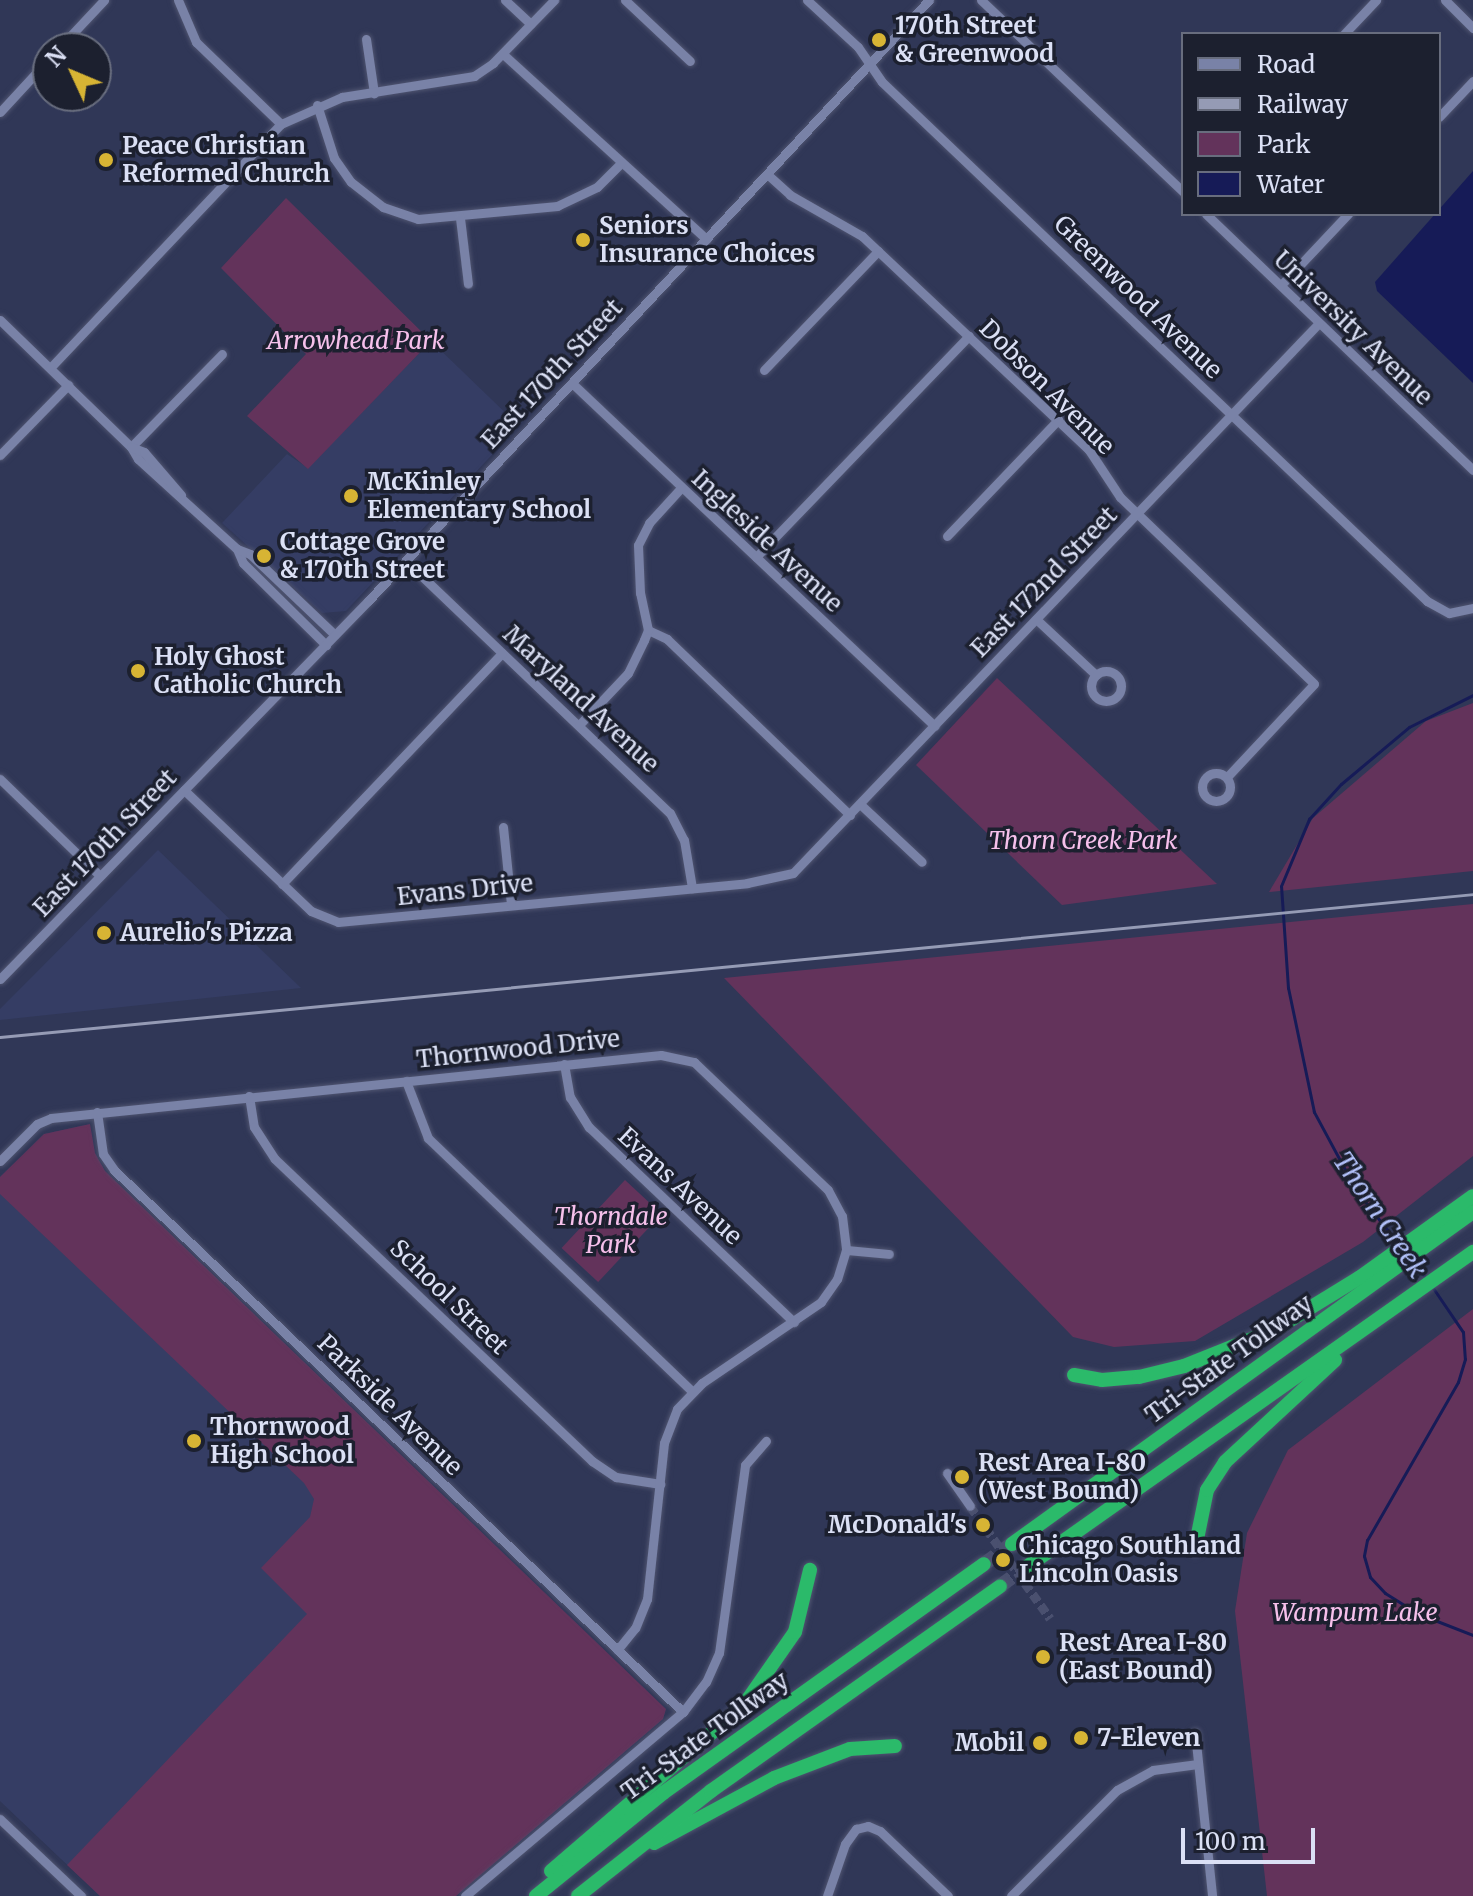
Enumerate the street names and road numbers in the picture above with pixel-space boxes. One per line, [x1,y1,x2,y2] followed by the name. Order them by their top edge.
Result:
[1048,210,1228,384] street label: Greenwood Avenue
[1268,245,1438,411] street label: University Avenue
[476,294,628,454] street label: East 170th Street
[974,314,1120,460] street label: Dobson Avenue
[686,464,848,618] street label: Ingleside Avenue
[965,501,1123,663] street label: East 172nd Street
[497,620,665,778] street label: Maryland Avenue
[28,763,182,923] street label: East 170th Street
[396,869,534,911] street label: Evans Drive
[415,1024,621,1074] street label: Thornwood Drive
[612,1121,748,1251] street label: Evans Avenue
[384,1234,514,1360] street label: School Street
[1140,1289,1318,1429] street label: Tri-State Tollway
[312,1329,468,1481] street label: Parkside Avenue
[616,1666,794,1806] street label: Tri-State Tollway

